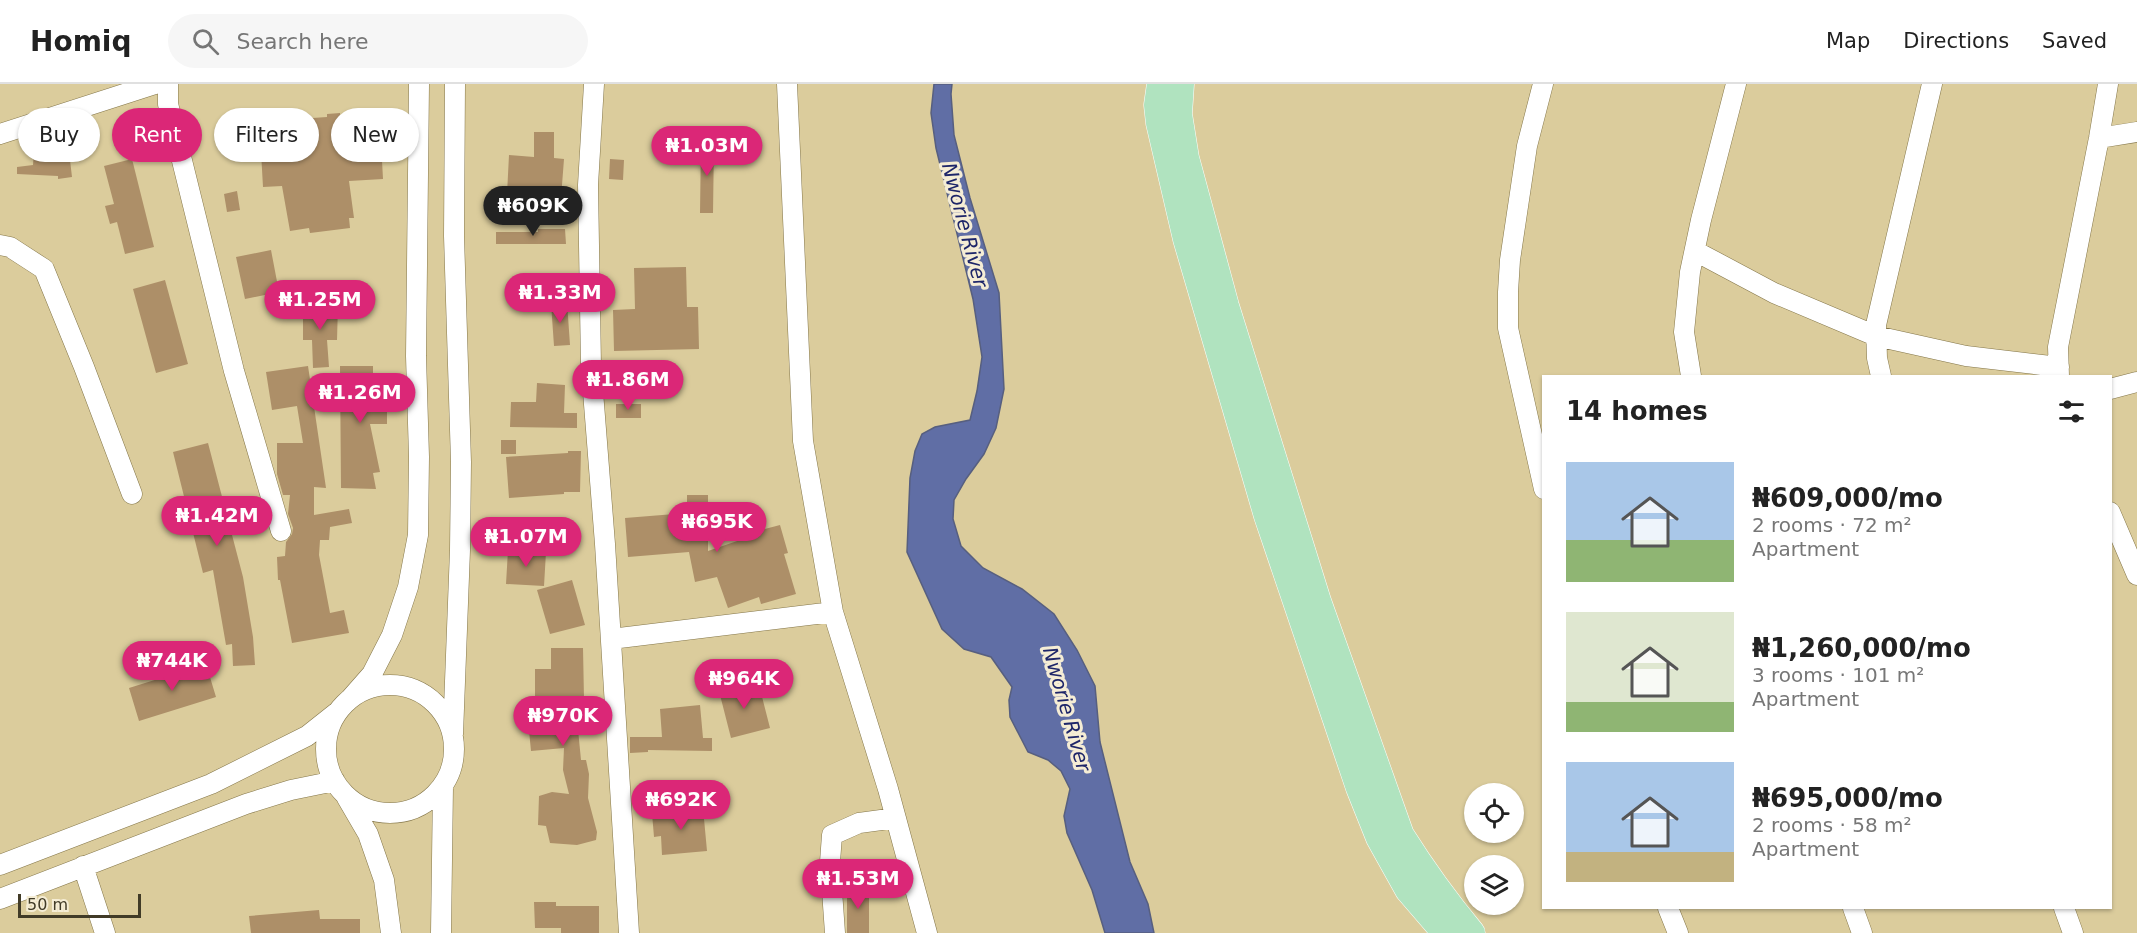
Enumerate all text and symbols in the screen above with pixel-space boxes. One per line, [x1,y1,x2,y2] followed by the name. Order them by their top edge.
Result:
[168,14,588,68] search box
[30,25,132,58] text: Homiq
[189,25,222,58] icon: search
[237,29,369,54] text: Search here
[1826,29,1870,53] text: Map
[1903,29,2009,53] text: Directions
[2042,29,2107,53] text: Saved
[18,108,100,162] chip: Buy
[112,108,202,162] chip: Rent
[214,108,319,162] chip: Filters
[331,108,419,162] chip: New
[658,126,756,177] pin: ₦1.03M
[665,133,749,157] text: ₦1.03M
[937,160,994,292] water label: Nworie River
[491,186,575,237] pin: ₦609K
[497,193,569,217] text: ₦609K
[511,273,609,324] pin: ₦1.33M
[271,280,369,331] pin: ₦1.25M
[518,280,602,304] text: ₦1.33M
[278,287,362,311] text: ₦1.25M
[579,360,677,411] pin: ₦1.86M
[586,367,670,391] text: ₦1.86M
[311,373,409,424] pin: ₦1.26M
[318,380,402,404] text: ₦1.26M
[2055,395,2088,428] icon: filters
[1566,396,1708,426] text: 14 homes
[1752,483,1943,513] text: ₦609,000/mo
[1614,486,1686,558] icon: home
[168,496,266,547] pin: ₦1.42M
[675,502,759,553] pin: ₦695K
[175,503,259,527] text: ₦1.42M
[681,509,753,533] text: ₦695K
[1752,513,1912,537] text: 2 rooms · 72 m²
[477,517,575,568] pin: ₦1.07M
[484,524,568,548] text: ₦1.07M
[1752,537,1859,561] text: Apartment
[1752,633,1971,663] text: ₦1,260,000/mo
[1614,636,1686,708] icon: home
[130,641,214,692] pin: ₦744K
[1038,644,1097,775] water label: Nworie River
[136,648,208,672] text: ₦744K
[702,659,786,710] pin: ₦964K
[1752,663,1924,687] text: 3 rooms · 101 m²
[708,666,780,690] text: ₦964K
[1752,687,1859,711] text: Apartment
[521,696,605,747] pin: ₦970K
[527,703,599,727] text: ₦970K
[639,780,723,831] pin: ₦692K
[1464,783,1524,915] map controls
[1464,783,1524,843] button: locate
[1752,783,1943,813] text: ₦695,000/mo
[1614,786,1686,858] icon: home
[645,787,717,811] text: ₦692K
[1752,813,1912,837] text: 2 rooms · 58 m²
[1752,837,1859,861] text: Apartment
[1464,855,1524,915] button: layers
[809,859,907,910] pin: ₦1.53M
[816,866,900,890] text: ₦1.53M
[18,891,141,918] scale bar
[27,895,68,914] text: 50 m

